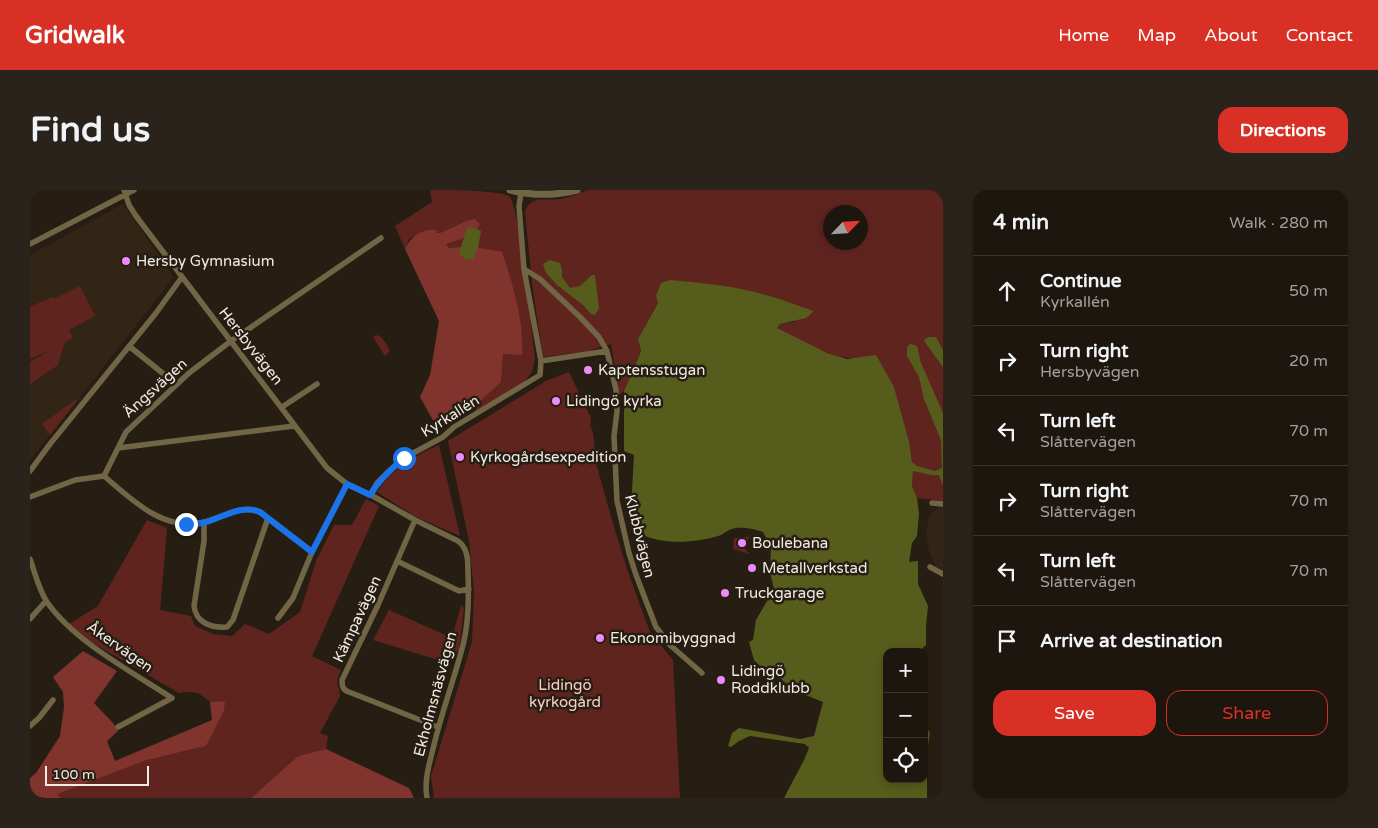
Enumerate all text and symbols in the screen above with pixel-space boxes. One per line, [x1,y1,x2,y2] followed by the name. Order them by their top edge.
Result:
[25,21,125,50] text: Gridwalk
[1058,24,1109,46] text: Home
[1137,24,1176,46] text: Map
[1204,24,1258,46] text: About
[1286,24,1353,46] text: Contact
[1218,107,1348,153] button: Directions
[30,109,150,151] text: Find us
[823,205,868,250] north arrow
[993,210,1049,235] text: 4 min
[1229,213,1328,233] text: Walk · 280 m
[136,252,274,270] place label: Hersby Gymnasium
[120,255,132,267] marker: Hersby Gymnasium
[1040,270,1122,292] text: Continue
[993,277,1021,305] icon: ahead
[1289,281,1328,301] text: 50 m
[1040,292,1110,312] text: Kyrkallén
[215,304,287,388] street label: Hersbyvägen
[1040,340,1128,362] text: Turn right
[993,347,1021,375] icon: right
[1289,351,1328,371] text: 20 m
[119,354,191,422] street label: Ängsvägen
[598,361,705,379] place label: Kaptensstugan
[1040,362,1140,382] text: Hersbyvägen
[582,364,594,376] marker: Kaptensstugan
[417,391,483,441] street label: Kyrkallén
[566,392,662,410] place label: Lidingö kyrka
[550,395,562,407] marker: Lidingö kyrka
[1040,410,1116,432] text: Turn left
[993,417,1021,445] icon: left
[1289,421,1328,441] text: 70 m
[1040,432,1136,452] text: Slåttervägen
[393,447,416,470] route start
[470,448,626,466] place label: Kyrkogårdsexpedition
[454,451,466,463] marker: Kyrkogårdsexpedition
[1040,480,1128,502] text: Turn right
[993,487,1021,515] icon: right
[1289,491,1328,511] text: 70 m
[621,493,659,579] street label: Klubbvägen
[1040,502,1136,522] text: Slåttervägen
[175,513,198,536] route end
[752,534,828,552] place label: Boulebana
[736,537,748,549] marker: Boulebana
[1040,550,1116,572] text: Turn left
[993,557,1021,585] icon: left
[762,559,867,577] place label: Metallverkstad
[1289,561,1328,581] text: 70 m
[746,562,758,574] marker: Metallverkstad
[1040,572,1136,592] text: Slåttervägen
[329,573,385,665] street label: Kämpavägen
[735,584,824,602] place label: Truckgarage
[719,587,731,599] marker: Truckgarage
[83,618,157,676] street label: Åkervägen
[993,627,1021,655] icon: arrive
[410,629,460,759] street label: Ekholmsnäsvägen
[610,629,736,647] place label: Ekonomibyggnad
[1040,630,1223,652] text: Arrive at destination
[594,632,606,644] marker: Ekonomibyggnad
[883,648,928,783] map controls
[883,648,928,693] button: +
[731,662,810,697] place label: Lidingö Roddklubb
[715,674,727,686] marker: Lidingö Roddklubb
[529,676,601,711] park label: Lidingö kyrkogård
[993,690,1156,736] button: Save
[1166,690,1328,736] button: Share
[883,693,928,738] button: −
[883,738,928,783] button: locate
[45,763,149,786] scale bar
[52,766,95,783] text: 100 m

